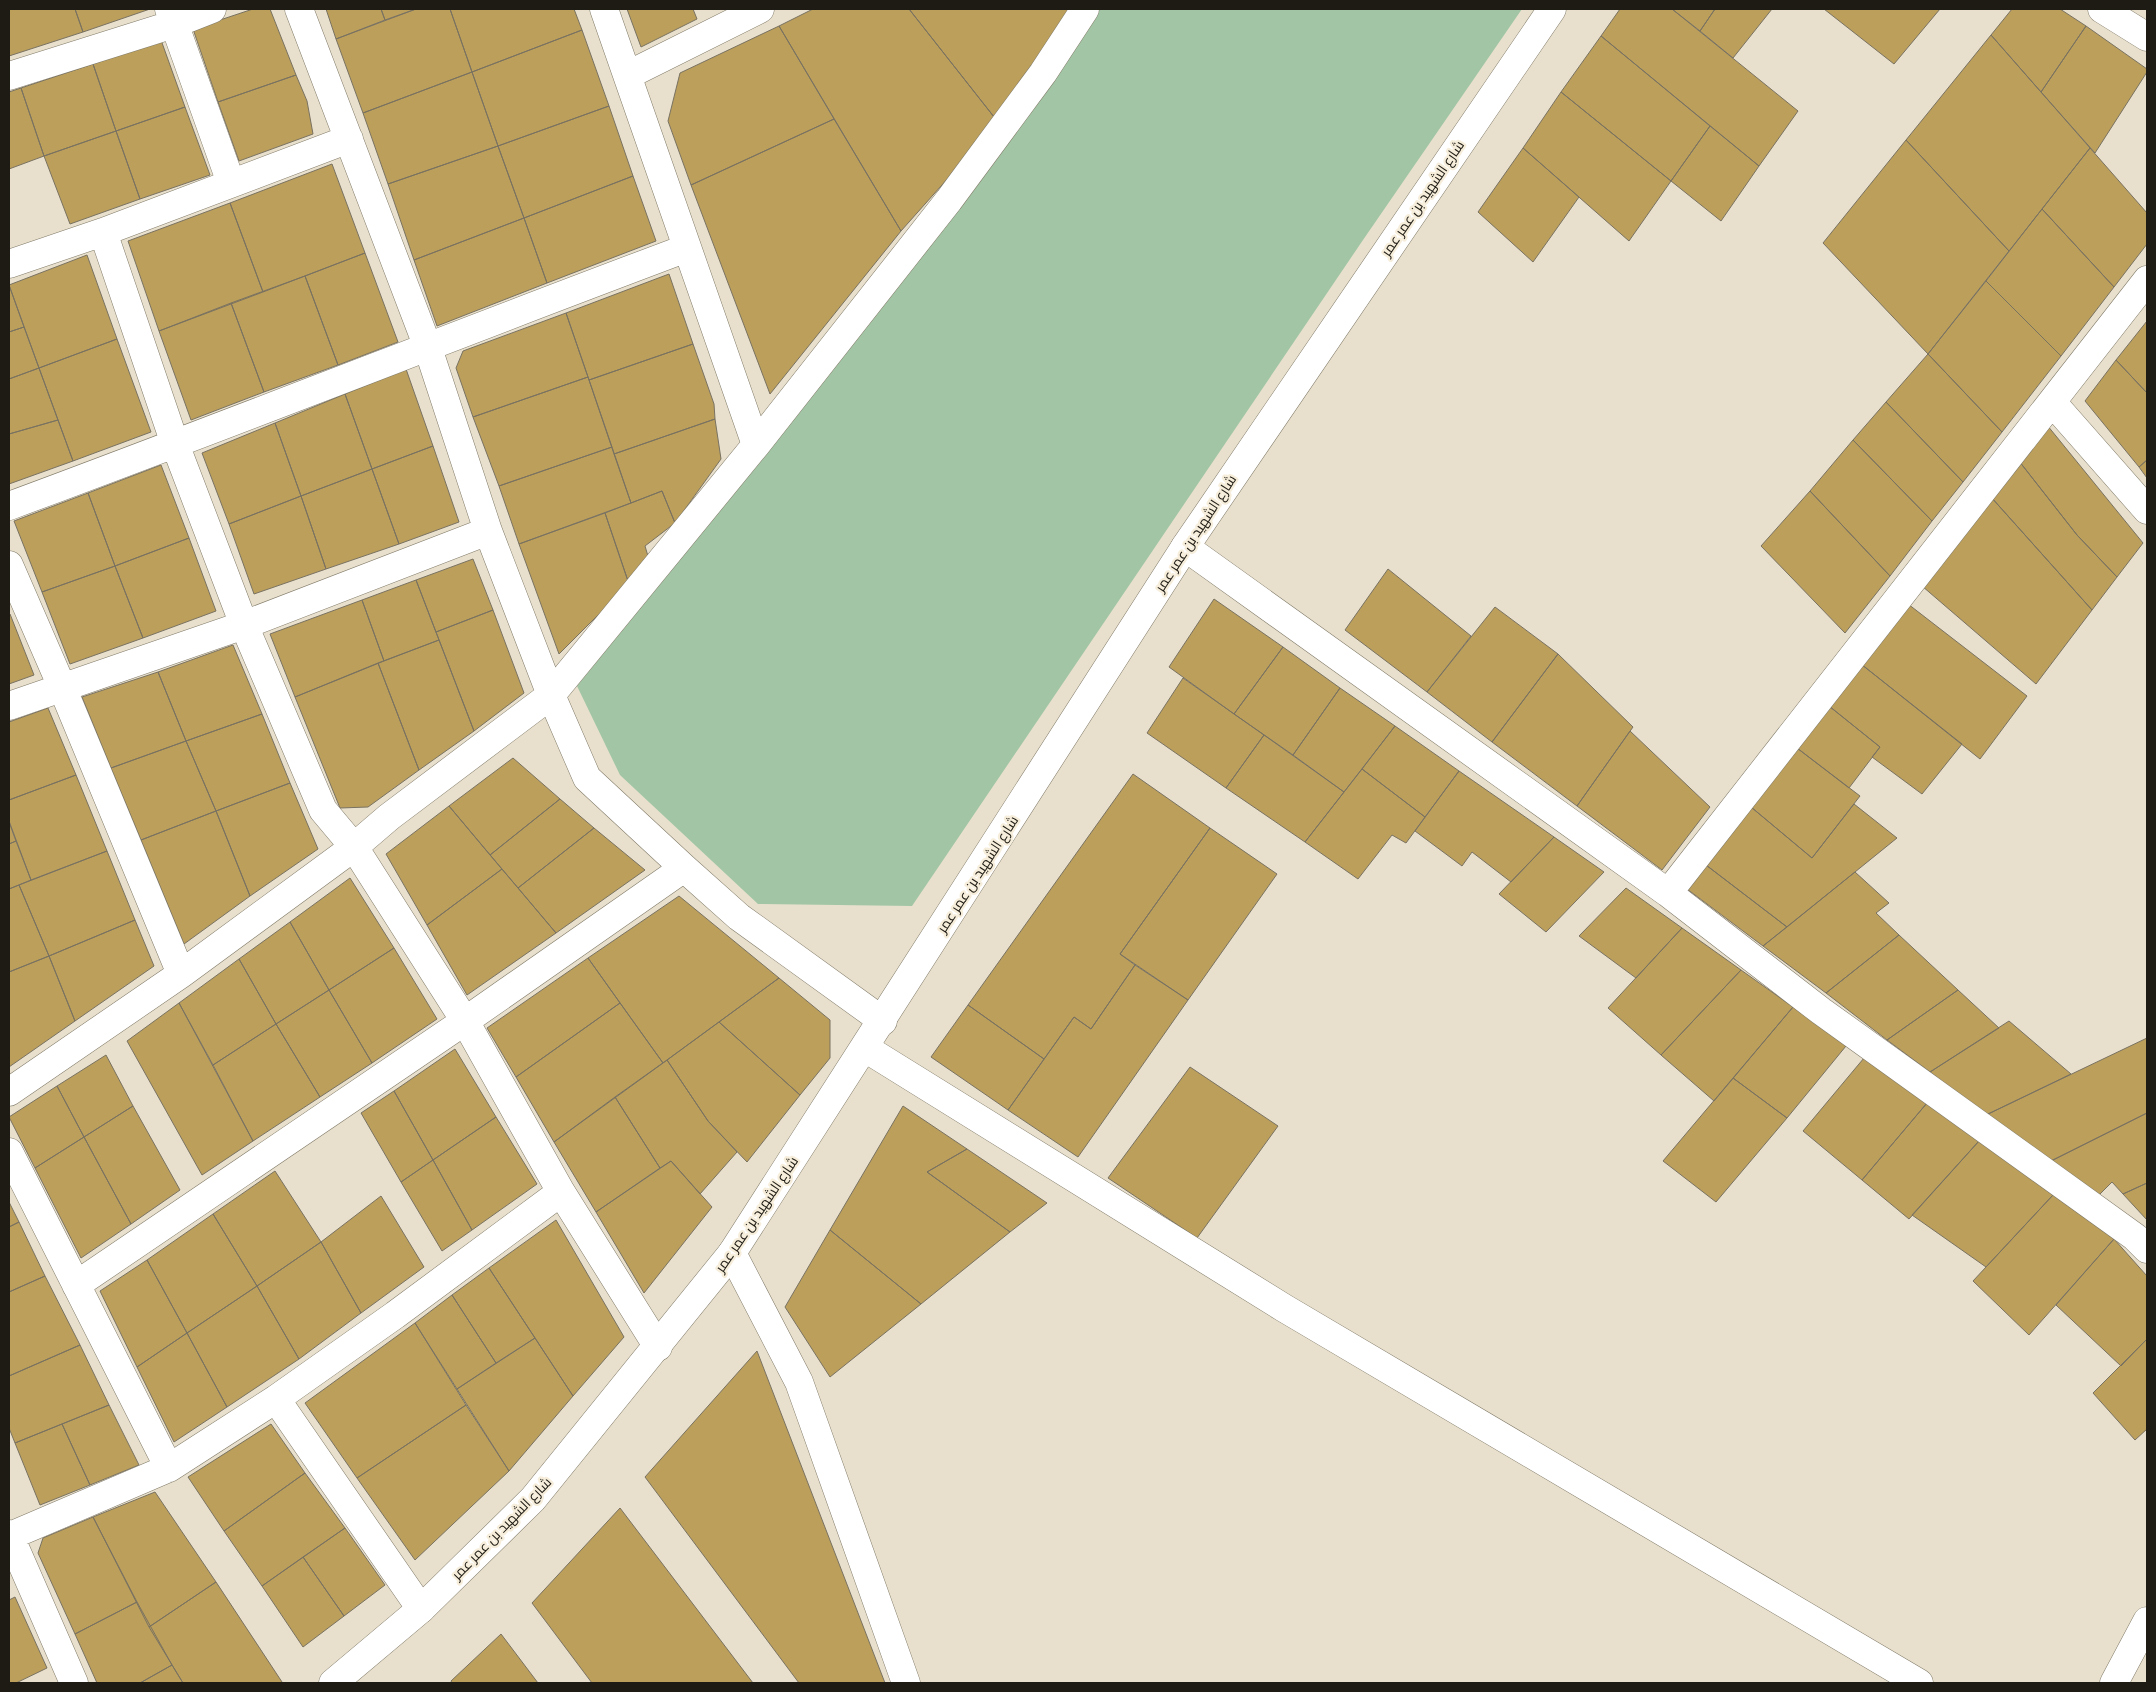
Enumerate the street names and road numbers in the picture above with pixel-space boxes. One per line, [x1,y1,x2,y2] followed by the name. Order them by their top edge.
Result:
[1376,137,1468,261] street label: شارع الشهيد بن عمر عمر
[1150,471,1240,596] street label: شارع الشهيد بن عمر عمر
[932,812,1022,937] street label: شارع الشهيد بن عمر عمر
[710,1153,802,1277] street label: شارع الشهيد بن عمر عمر
[447,1473,555,1584] street label: شارع الشهيد بن عمر عمر

